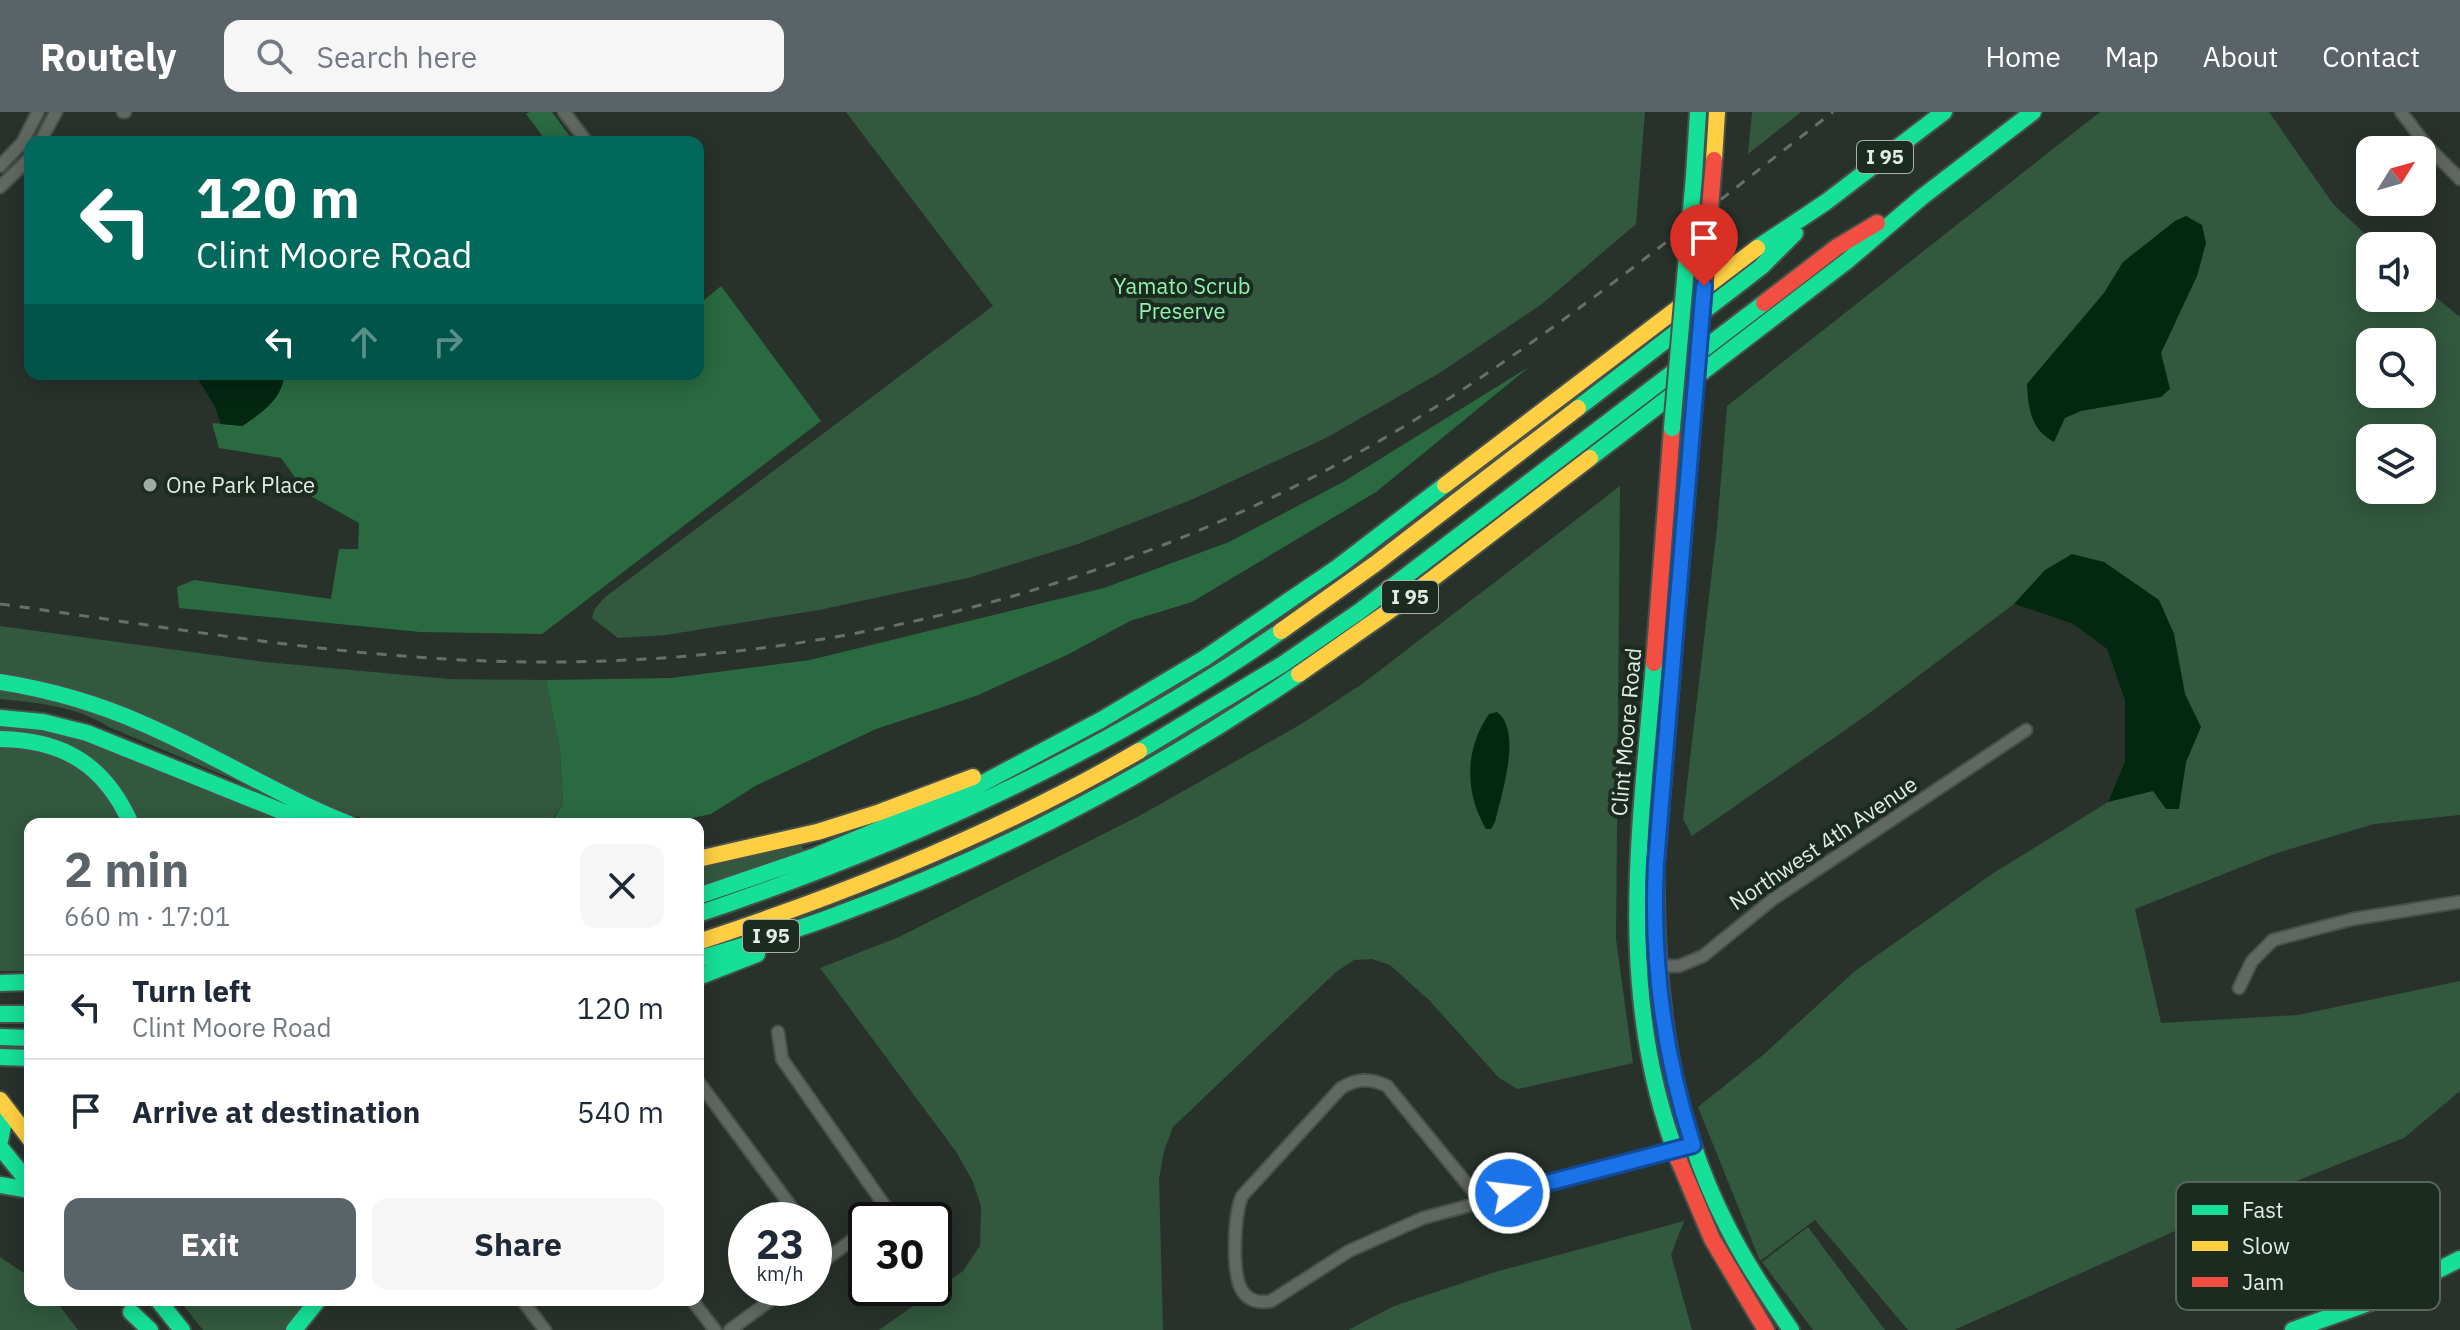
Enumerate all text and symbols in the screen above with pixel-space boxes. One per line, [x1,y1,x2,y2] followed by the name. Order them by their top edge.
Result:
[224,20,784,92] search box
[40,32,176,81] text: Routely
[252,34,296,78] icon: search
[316,37,477,76] text: Search here
[1985,38,2061,75] text: Home
[2105,38,2159,75] text: Map
[2203,38,2278,75] text: About
[2322,38,2420,75] text: Contact
[2356,136,2436,216] north arrow
[2356,136,2436,504] map controls
[1857,141,1913,173] road number: I 95
[196,161,360,233] text: 120 m
[64,168,168,272] icon: left
[1670,204,1738,286] pin
[1682,216,1726,260] icon: arrive
[196,231,472,278] text: Clint Moore Road
[2356,232,2436,312] button: sound
[1114,271,1250,325] park label: Yamato Scrub Preserve
[258,320,302,364] icon: left
[342,320,386,364] icon: ahead
[426,320,470,364] icon: right
[2356,328,2436,408] button: search
[2356,424,2436,504] button: layers
[166,470,315,499] place label: One Park Place
[141,476,159,494] marker: One Park Place
[1382,581,1438,613] road number: I 95
[1604,647,1647,817] street label: Clint Moore Road
[1723,769,1922,916] street label: Northwest 4th Avenue
[64,838,189,900] text: 2 min
[580,844,664,928] button: close
[64,899,230,933] text: 660 m · 17:01
[743,920,799,952] road number: I 95
[132,971,251,1010] text: Turn left
[64,985,108,1029] icon: left
[577,988,664,1027] text: 120 m
[132,1010,332,1044] text: Clint Moore Road
[64,1089,108,1133] icon: arrive
[132,1092,420,1131] text: Arrive at destination
[577,1092,664,1131] text: 540 m
[1467,1151,1551,1235] position arrow
[2176,1182,2440,1310] legend
[2242,1195,2283,1224] text: Fast
[64,1198,356,1290] button: Exit
[372,1198,664,1290] button: Share
[848,1202,952,1306] speed limit sign: 30
[756,1218,804,1270] text: 23
[2242,1231,2290,1260] text: Slow
[756,1260,804,1287] text: km/h
[2242,1267,2284,1296] text: Jam

